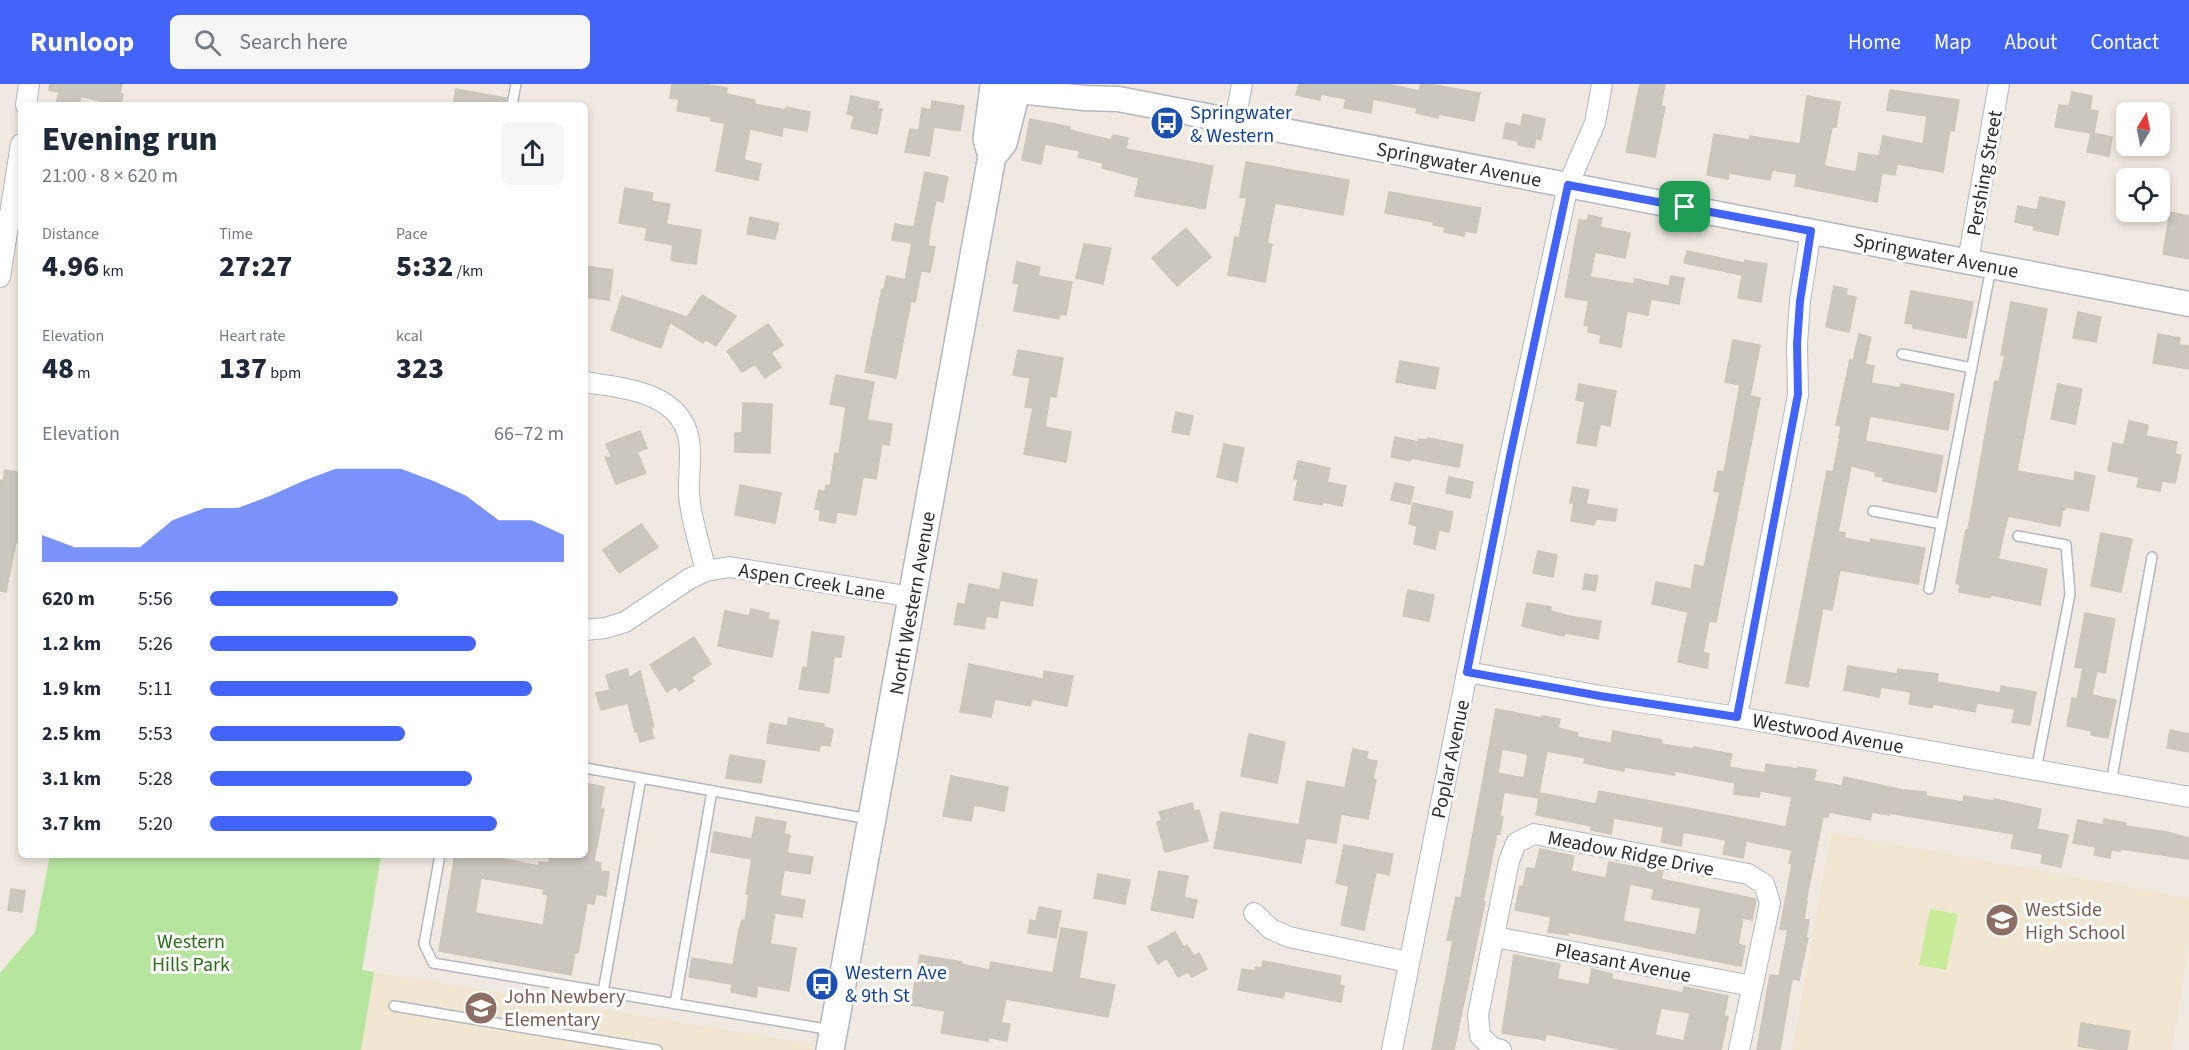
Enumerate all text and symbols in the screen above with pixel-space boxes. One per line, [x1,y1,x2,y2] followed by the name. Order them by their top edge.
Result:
[170,15,590,69] search box
[30,22,134,62] text: Runloop
[191,26,224,59] icon: search
[239,26,348,58] text: Search here
[1848,27,1901,57] text: Home
[1934,27,1972,57] text: Map
[2005,27,2057,57] text: About
[2090,27,2159,57] text: Contact
[1190,99,1292,150] place label: Springwater & Western
[2116,102,2170,156] north arrow
[2116,102,2170,222] map controls
[1149,105,1185,141] bus stop icon: Springwater & Western
[1960,108,2010,238] street label: Pershing Street
[42,116,218,163] text: Evening run
[501,122,564,185] button: share
[1374,135,1544,195] street label: Springwater Avenue
[42,162,178,190] text: 21:00 · 8 × 620 m
[2116,168,2170,222] button: locate
[1659,181,1710,232] pin
[1668,190,1701,223] icon: arrive
[42,223,99,245] text: Distance
[219,223,253,245] text: Time
[396,223,427,245] text: Pace
[1851,226,2021,286] street label: Springwater Avenue
[42,245,99,288] text: 4.96
[219,245,292,288] text: 27:27
[396,245,453,288] text: 5:32
[99,260,124,282] text: km
[453,260,483,282] text: /km
[42,325,104,347] text: Elevation
[219,325,286,347] text: Heart rate
[396,325,423,347] text: kcal
[42,347,74,390] text: 48
[219,347,267,390] text: 137
[396,347,444,390] text: 323
[74,362,91,384] text: m
[267,362,301,384] text: bpm
[42,420,120,448] text: Elevation
[494,420,564,448] text: 66–72 m
[883,509,943,697] street label: North Western Avenue
[736,557,887,607] street label: Aspen Creek Lane
[42,585,95,613] text: 620 m
[138,585,173,613] text: 5:56
[42,630,101,658] text: 1.2 km
[138,630,173,658] text: 5:26
[42,675,101,703] text: 1.9 km
[138,675,173,703] text: 5:11
[1425,697,1477,821] street label: Poplar Avenue
[1750,707,1906,761] street label: Westwood Avenue
[42,720,101,748] text: 2.5 km
[138,720,173,748] text: 5:53
[42,765,101,793] text: 3.1 km
[138,765,173,793] text: 5:28
[42,810,101,838] text: 3.7 km
[138,810,173,838] text: 5:20
[1545,824,1716,884] street label: Meadow Ridge Drive
[2025,896,2125,947] place label: WestSide High School
[1984,902,2020,938] school or university icon: WestSide High School
[152,928,230,979] park label: Western Hills Park
[1552,936,1693,990] street label: Pleasant Avenue
[845,959,947,1010] place label: Western Ave & 9th St
[804,966,840,1002] bus stop icon: Western Ave & 9th St
[504,983,626,1034] place label: John Newbery Elementary
[463,990,499,1026] school or university icon: John Newbery Elementary

